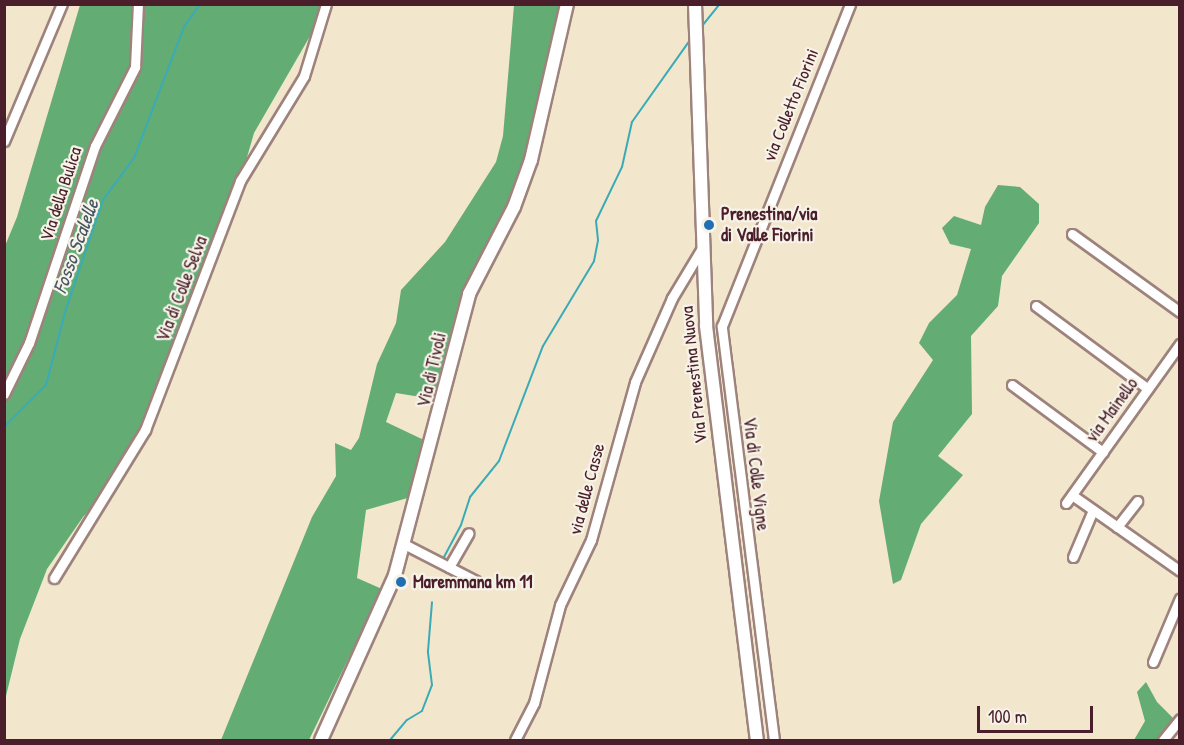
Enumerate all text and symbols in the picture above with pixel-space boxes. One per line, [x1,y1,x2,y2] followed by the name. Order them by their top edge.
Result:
[759,46,823,164] street label: via Colletto Fiorini
[36,144,86,244] street label: Via della Bulica
[47,196,103,296] water label: Fosso Scalelle
[721,204,817,246] place label: Prenestina/via di Valle Fiorini
[702,218,716,232] marker: Prenestina/via di Valle Fiorini
[152,233,212,345] street label: Via di Colle Selva
[676,305,712,445] street label: Via Prenestina Nuova
[413,330,451,410] street label: Via di Tivoli
[1081,374,1143,446] street label: via Mainello
[738,416,774,532] street label: Via di Colle Vigne
[564,441,610,537] street label: via delle Casse
[413,571,533,593] place label: Maremmana km 11
[394,575,408,589] marker: Maremmana km 11
[980,694,1096,732] scale bar
[988,704,1027,729] text: 100 m

